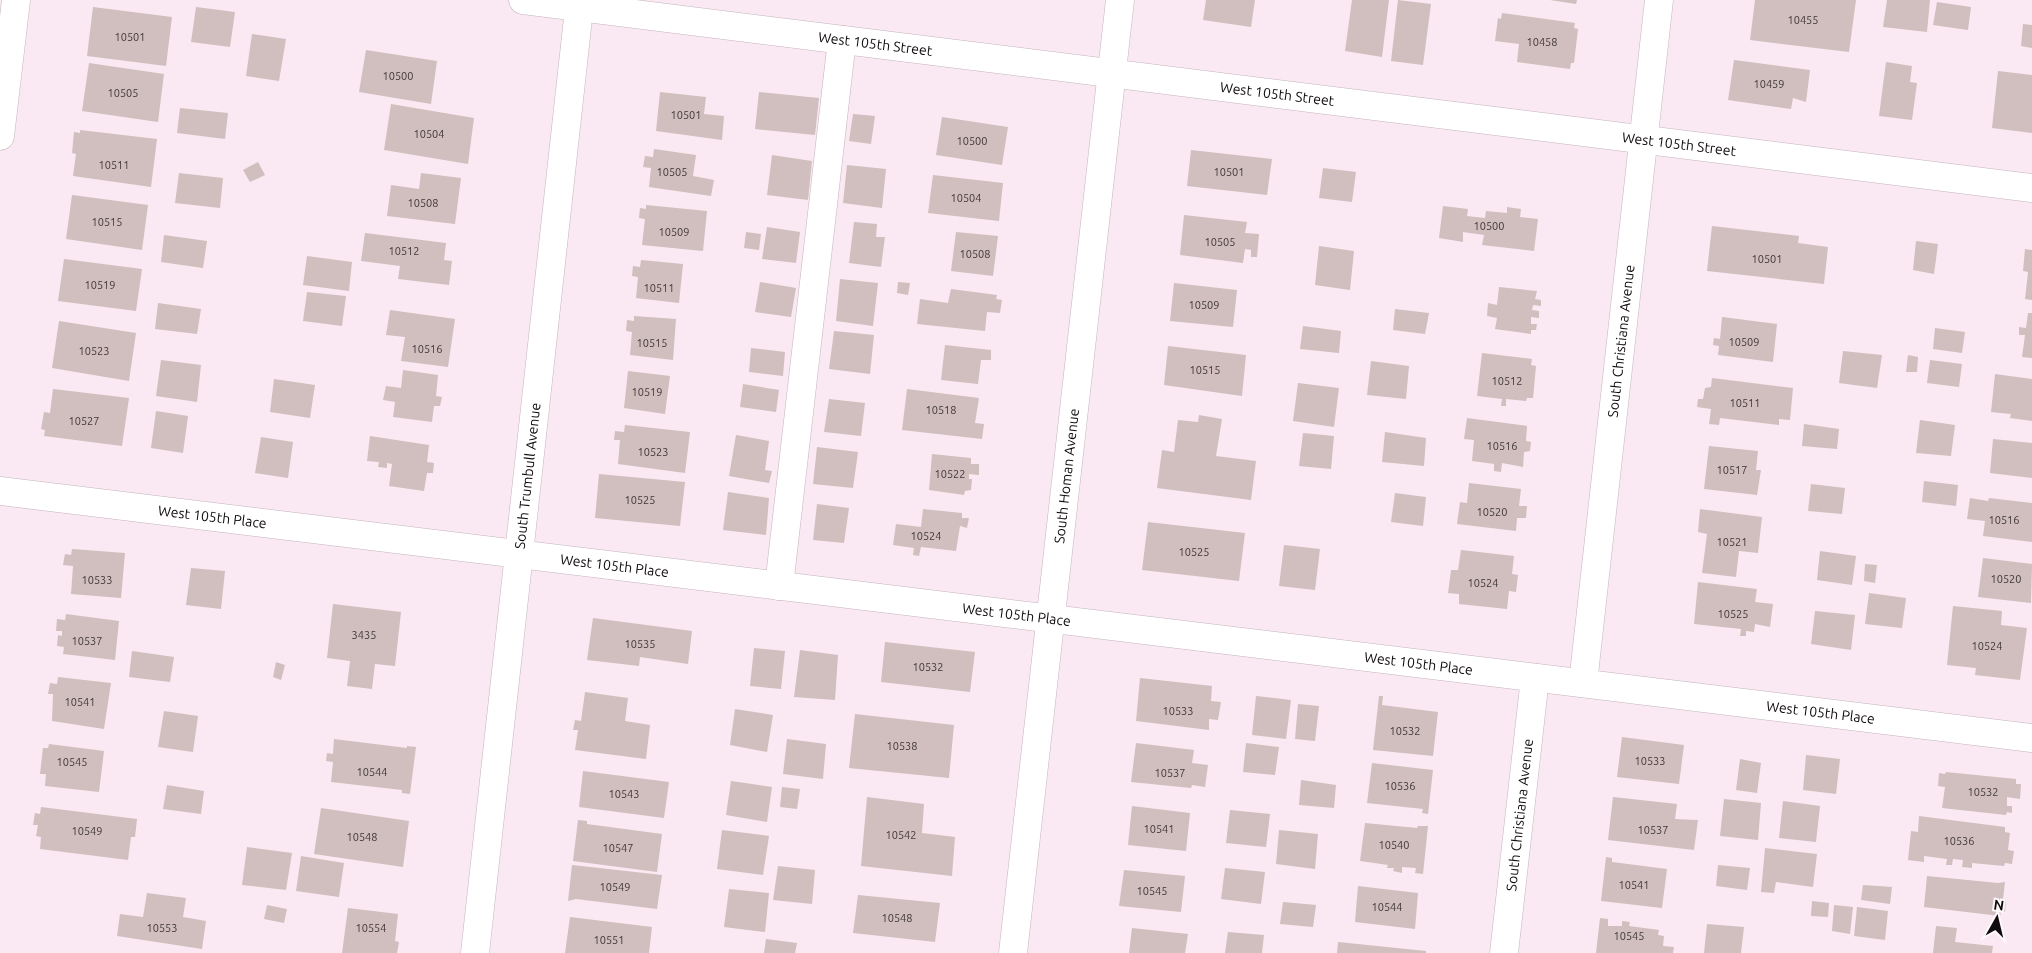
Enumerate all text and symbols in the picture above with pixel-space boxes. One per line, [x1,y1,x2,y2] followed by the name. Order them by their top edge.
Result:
[1787,14,1819,26] house number: 10455
[817,29,934,59] street label: West 105th Street
[114,31,146,43] house number: 10501
[1526,36,1558,48] house number: 10458
[382,70,414,82] house number: 10500
[1753,78,1785,90] house number: 10459
[1219,79,1336,109] street label: West 105th Street
[107,87,139,99] house number: 10505
[670,109,702,121] house number: 10501
[413,128,445,140] house number: 10504
[1621,129,1738,159] street label: West 105th Street
[956,135,988,147] house number: 10500
[98,159,130,171] house number: 10511
[656,166,688,178] house number: 10505
[1213,166,1245,178] house number: 10501
[950,192,982,204] house number: 10504
[407,197,439,209] house number: 10508
[91,216,123,228] house number: 10515
[1473,220,1505,232] house number: 10500
[658,226,690,238] house number: 10509
[1204,236,1236,248] house number: 10505
[388,245,420,257] house number: 10512
[959,248,991,260] house number: 10508
[1751,253,1783,265] house number: 10501
[1605,264,1637,418] street label: South Christiana Avenue
[84,279,116,291] house number: 10519
[643,282,675,294] house number: 10511
[1188,299,1220,311] house number: 10509
[1728,336,1760,348] house number: 10509
[636,337,668,349] house number: 10515
[411,343,443,355] house number: 10516
[78,345,110,357] house number: 10523
[1189,364,1221,376] house number: 10515
[1491,375,1523,387] house number: 10512
[631,386,663,398] house number: 10519
[1729,397,1761,409] house number: 10511
[512,402,544,550] street label: South Trumbull Avenue
[925,404,957,416] house number: 10518
[1051,408,1082,544] street label: South Homan Avenue
[68,415,100,427] house number: 10527
[1486,440,1518,452] house number: 10516
[637,446,669,458] house number: 10523
[1716,464,1748,476] house number: 10517
[934,468,966,480] house number: 10522
[624,494,656,506] house number: 10525
[157,502,268,531] street label: West 105th Place
[1476,506,1508,518] house number: 10520
[1988,514,2020,526] house number: 10516
[910,530,942,542] house number: 10524
[1716,536,1748,548] house number: 10521
[1178,546,1210,558] house number: 10525
[559,551,670,580] street label: West 105th Place
[1990,573,2022,585] house number: 10520
[81,574,113,586] house number: 10533
[1467,577,1499,589] house number: 10524
[961,600,1072,629] street label: West 105th Place
[1717,608,1749,620] house number: 10525
[352,629,376,641] house number: 3435
[71,635,103,647] house number: 10537
[624,638,656,650] house number: 10535
[1971,640,2003,652] house number: 10524
[1363,649,1474,678] street label: West 105th Place
[912,661,944,673] house number: 10532
[64,696,96,708] house number: 10541
[1765,698,1876,727] street label: West 105th Place
[1162,705,1194,717] house number: 10533
[1389,725,1421,737] house number: 10532
[1503,738,1536,892] street label: South Christiana Avenue
[886,740,918,752] house number: 10538
[1634,755,1666,767] house number: 10533
[56,756,88,768] house number: 10545
[356,766,388,778] house number: 10544
[1154,767,1186,779] house number: 10537
[1384,780,1416,792] house number: 10536
[1967,786,1999,798] house number: 10532
[608,788,640,800] house number: 10543
[1143,823,1175,835] house number: 10541
[1637,824,1669,836] house number: 10537
[71,825,103,837] house number: 10549
[885,829,917,841] house number: 10542
[346,831,378,843] house number: 10548
[1943,835,1975,847] house number: 10536
[1378,839,1410,851] house number: 10540
[602,842,634,854] house number: 10547
[1618,879,1650,891] house number: 10541
[599,881,631,893] house number: 10549
[1136,885,1168,897] house number: 10545
[1972,893,2022,943] north arrow
[1993,896,2005,914] text: N
[1371,901,1403,913] house number: 10544
[881,912,913,924] house number: 10548
[146,922,178,934] house number: 10553
[355,922,387,934] house number: 10554
[1613,930,1645,942] house number: 10545
[593,934,625,946] house number: 10551

